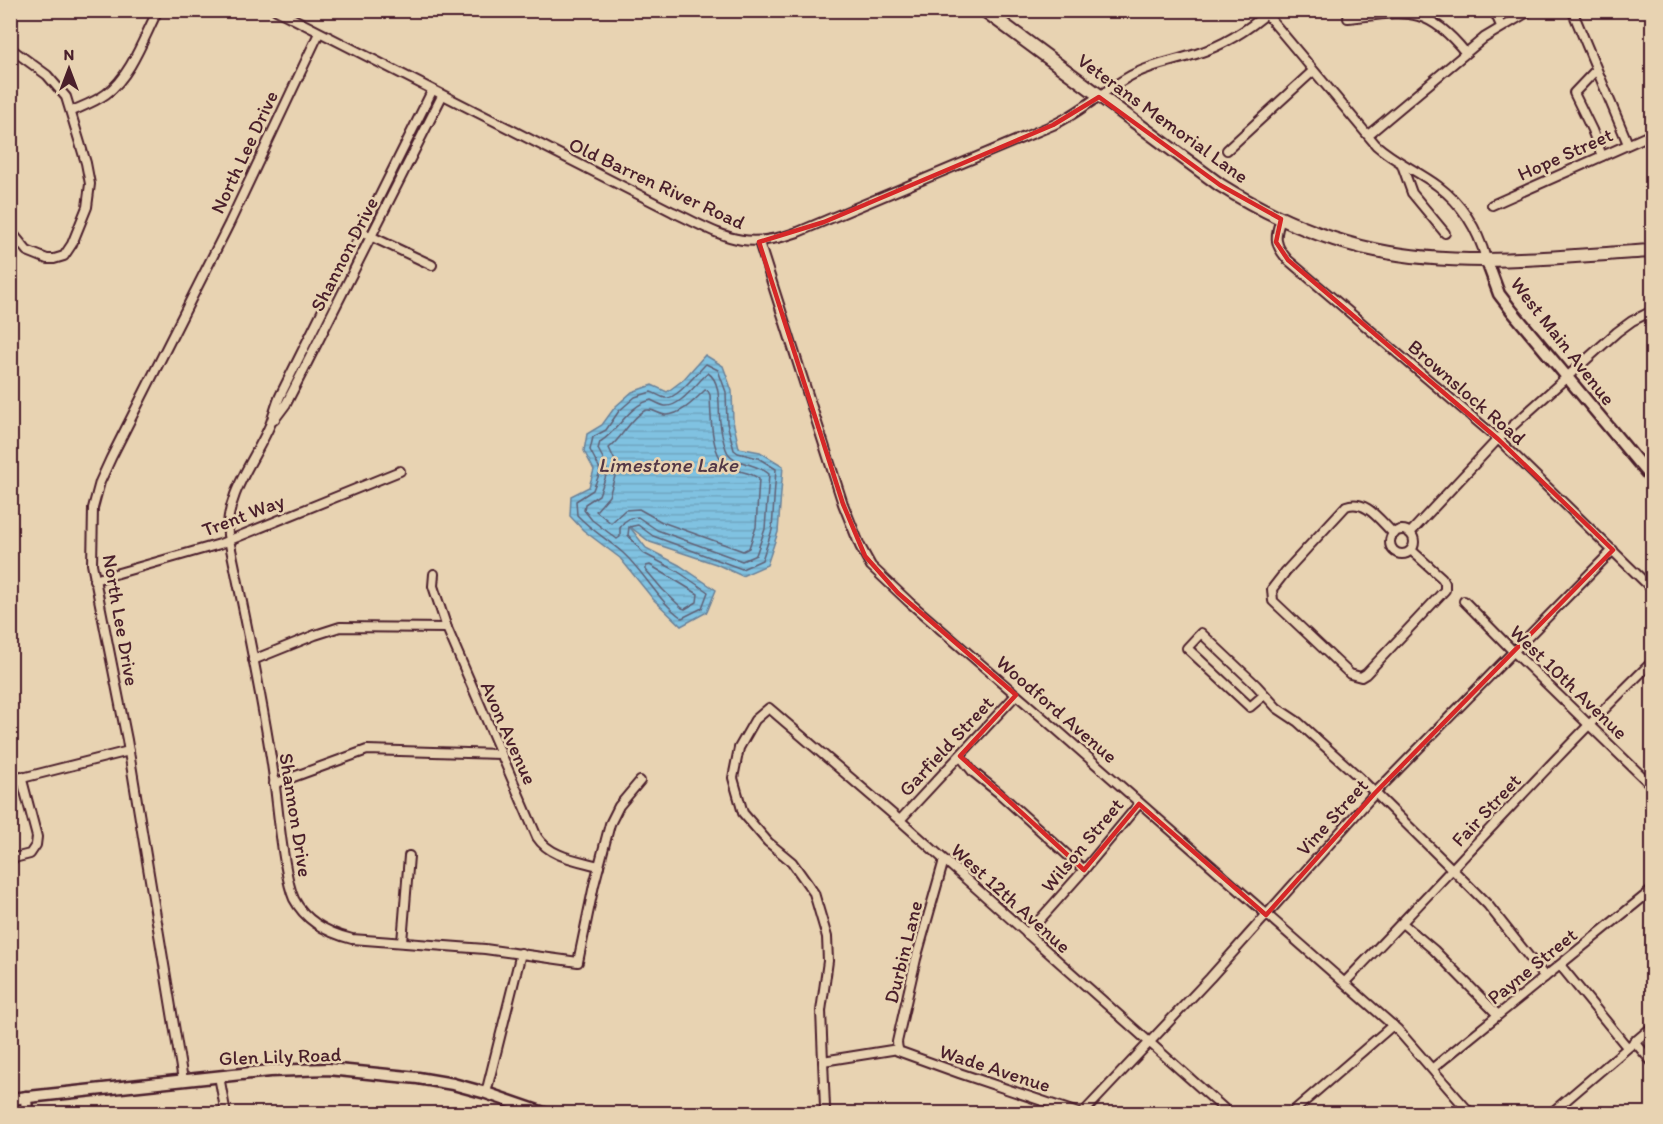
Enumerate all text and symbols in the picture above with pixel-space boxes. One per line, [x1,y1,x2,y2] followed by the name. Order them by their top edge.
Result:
[39,39,99,99] north arrow
[64,45,74,64] text: N
[1073,48,1253,188] street label: Veterans Memorial Lane
[205,87,283,217] street label: North Lee Drive
[1514,122,1616,186] street label: Hope Street
[565,132,749,234] street label: Old Barren River Road
[305,193,383,315] street label: Shannon Drive
[1505,272,1621,410] street label: West Main Avenue
[1403,334,1531,450] street label: Brownslock Road
[598,452,739,477] water label: Limestone Lake
[198,488,288,542] street label: Trent Way
[98,552,144,688] street label: North Lee Drive
[1505,620,1633,744] street label: West 10th Avenue
[992,650,1122,768] street label: Woodford Avenue
[476,678,542,788] street label: Avon Avenue
[893,691,999,801] street label: Garfield Street
[274,751,318,879] street label: Shannon Drive
[1446,769,1526,851] street label: Fair Street
[1291,773,1373,861] street label: Vine Street
[1036,793,1128,897] street label: Wilson Street
[946,838,1076,958] street label: West 12th Avenue
[879,898,927,1006] street label: Durbin Lane
[1482,922,1582,1009] street label: Payne Street
[936,1039,1054,1097] street label: Wade Avenue
[218,1042,342,1070] street label: Glen Lily Road

